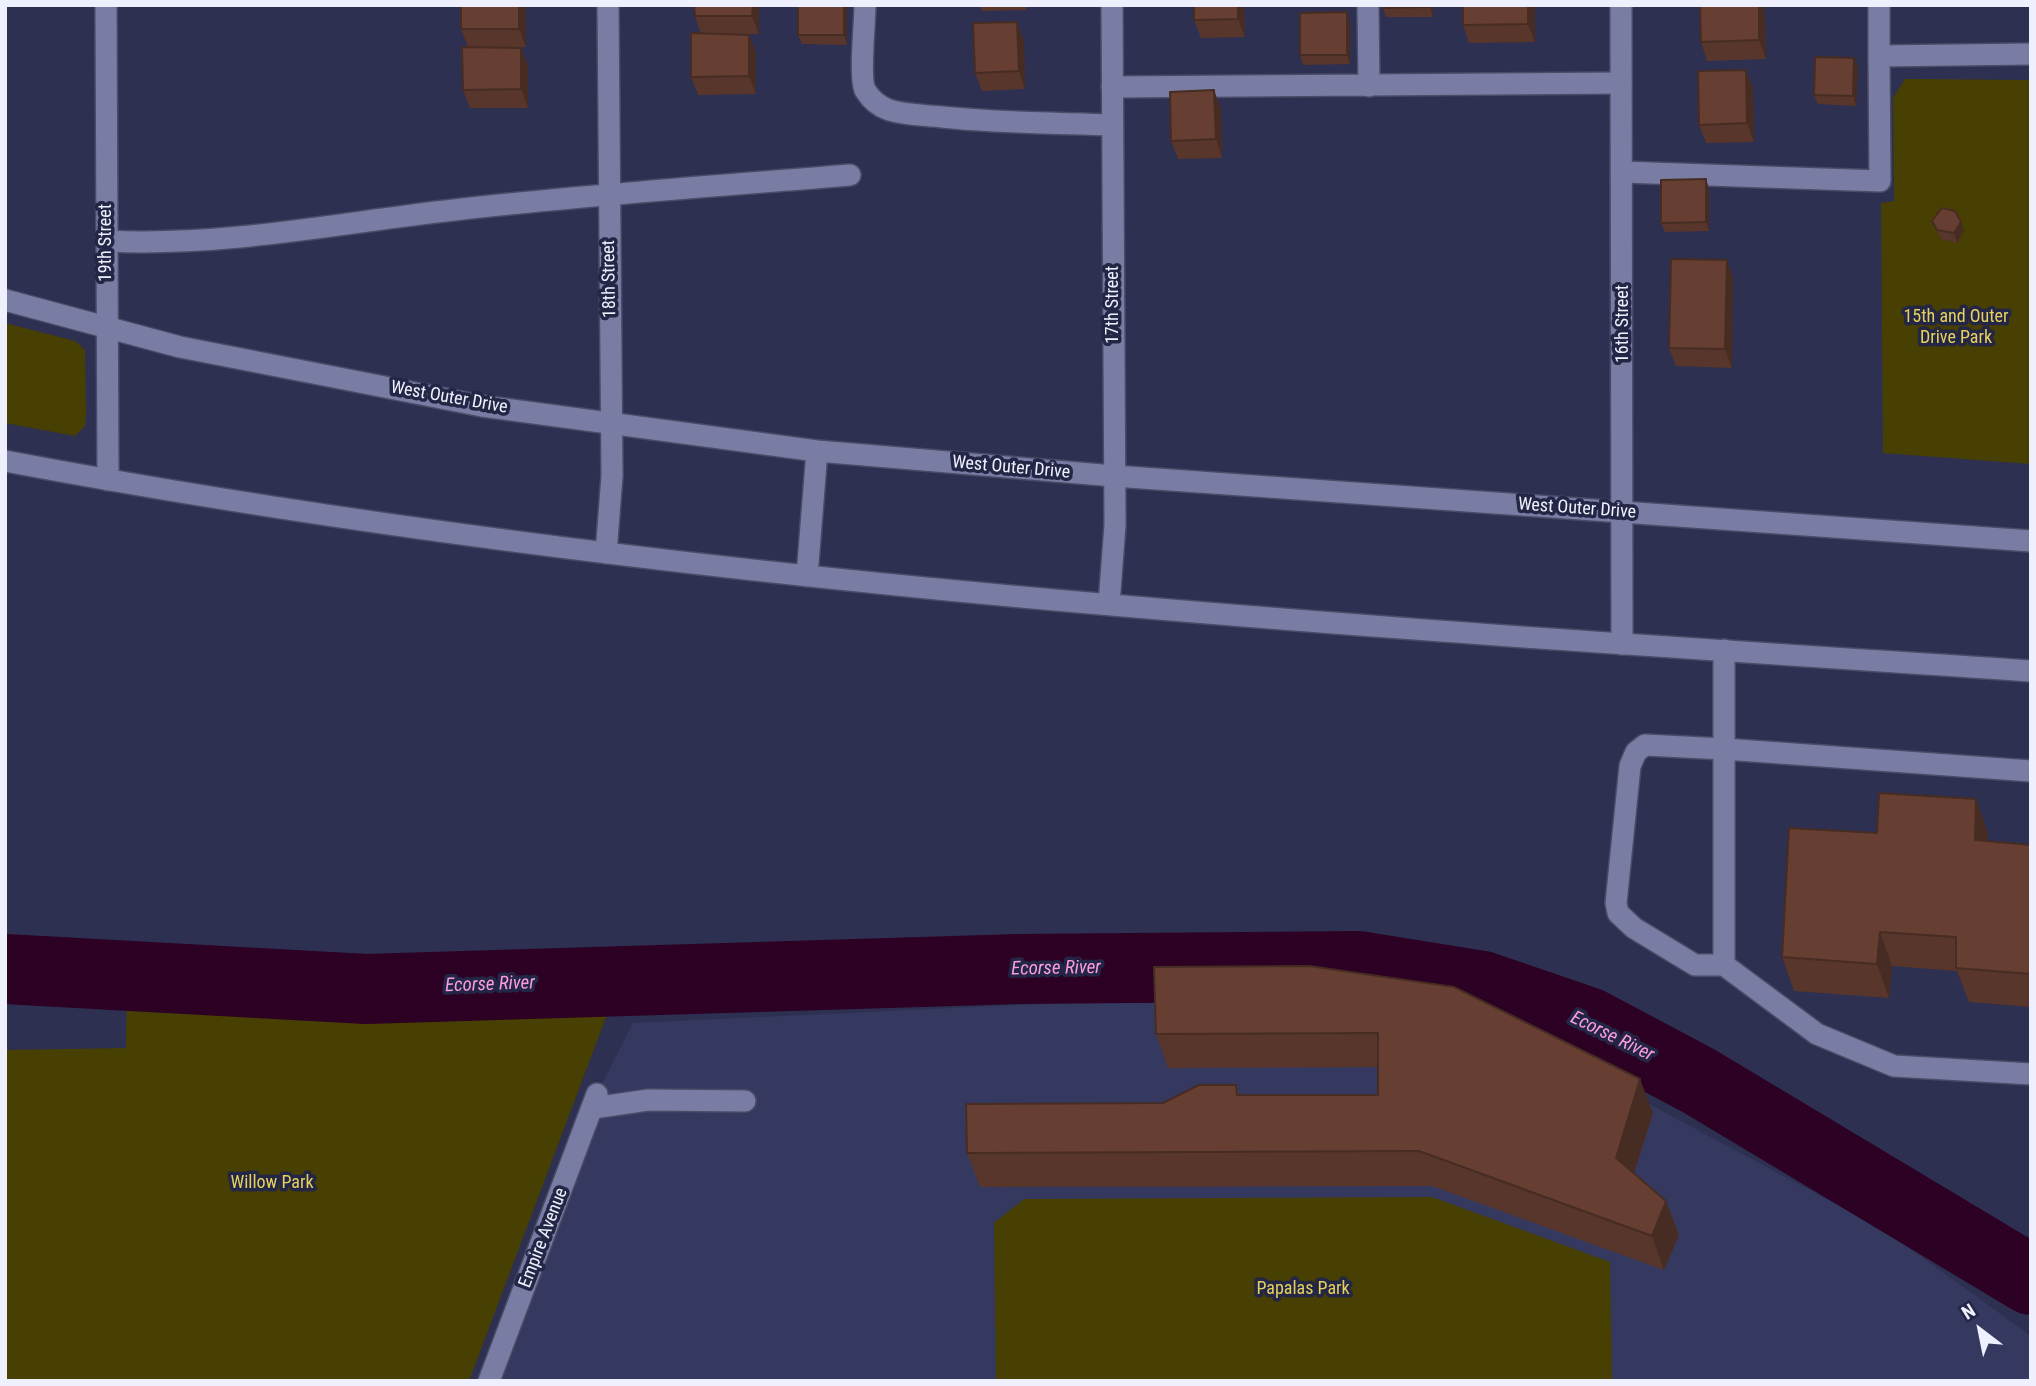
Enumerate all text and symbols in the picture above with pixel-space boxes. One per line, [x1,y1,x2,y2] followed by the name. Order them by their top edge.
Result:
[95,204,117,282] street label: 19th Street
[599,240,621,318] street label: 18th Street
[1102,266,1124,344] street label: 17th Street
[1612,285,1634,363] street label: 16th Street
[1903,306,2009,348] park label: 15th and Outer Drive Park
[389,377,509,419] street label: West Outer Drive
[951,452,1071,484] street label: West Outer Drive
[1517,494,1637,524] street label: West Outer Drive
[1011,957,1101,981] water label: Ecorse River
[445,972,535,998] water label: Ecorse River
[1567,1007,1657,1067] water label: Ecorse River
[230,1172,314,1194] park label: Willow Park
[515,1185,573,1291] street label: Empire Avenue
[1256,1278,1350,1300] park label: Papalas Park
[1945,1295,2015,1365] north arrow
[1958,1299,1980,1325] text: N

